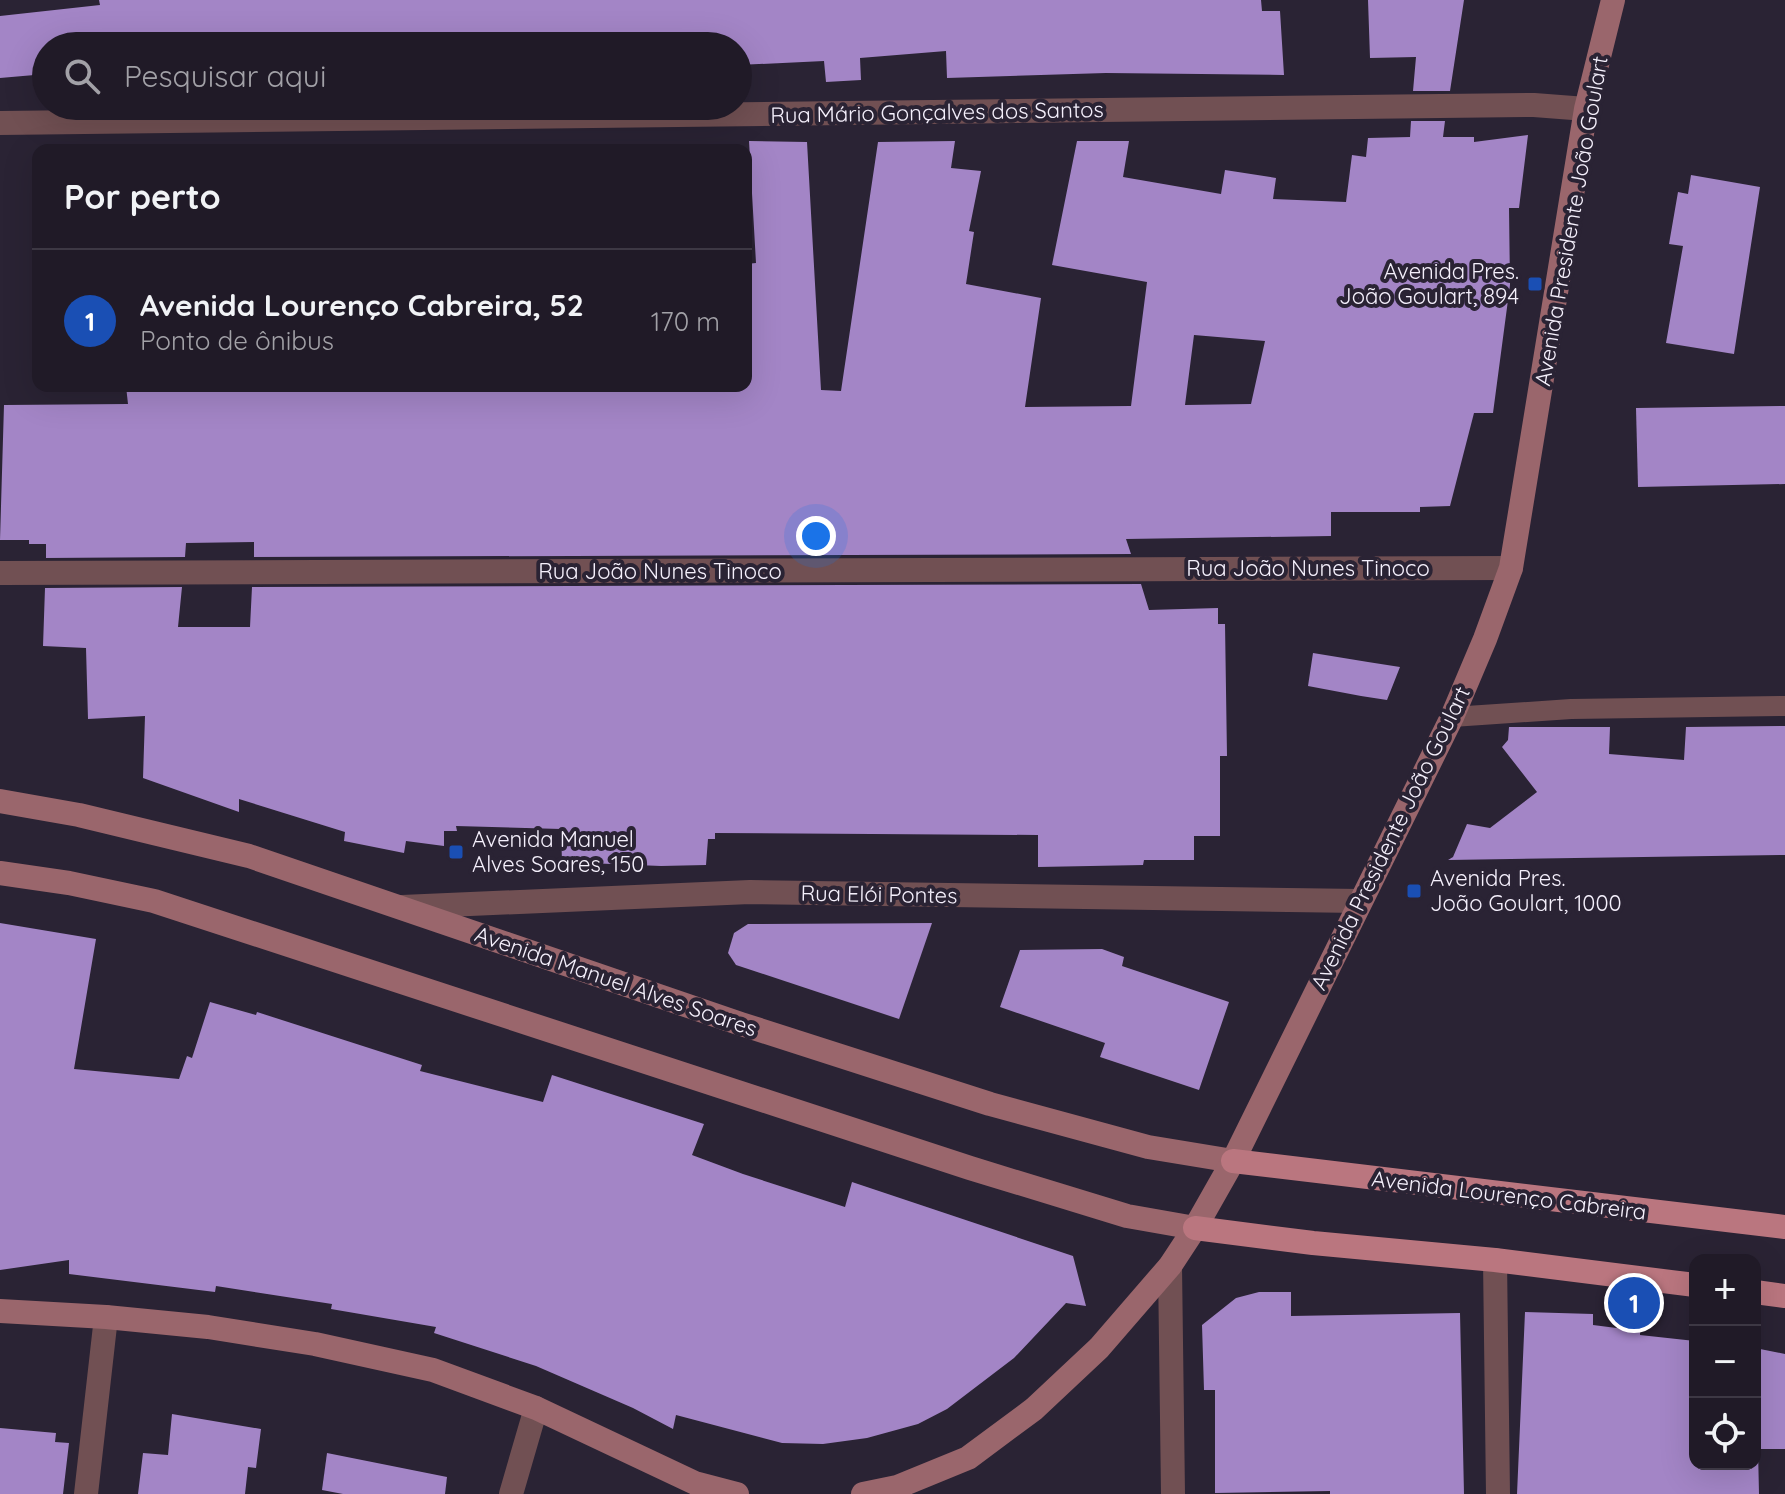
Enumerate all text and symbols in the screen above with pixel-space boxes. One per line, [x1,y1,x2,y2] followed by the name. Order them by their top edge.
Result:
[32,32,752,120] search box
[60,54,104,98] icon: search
[1528,54,1614,388] street label: Avenida Presidente João Goulart
[124,57,326,95] text: Pesquisar aqui
[770,95,1104,129] street label: Rua Mário Gonçalves dos Santos
[64,175,221,218] text: Por perto
[1339,257,1519,310] place label: Avenida Pres. João Goulart, 894
[1526,275,1544,293] marker: Avenida Pres. João Goulart, 894
[140,286,584,324] text: Avenida Lourenço Cabreira, 52
[85,305,95,338] text: 1
[651,305,720,338] text: 170 m
[140,324,334,357] text: Ponto de ônibus
[796,516,836,556] your location
[1186,554,1430,582] street label: Rua João Nunes Tinoco
[538,557,782,585] street label: Rua João Nunes Tinoco
[1304,682,1476,994] street label: Avenida Presidente João Goulart
[472,825,644,878] place label: Avenida Manuel Alves Soares, 150
[447,843,465,861] marker: Avenida Manuel Alves Soares, 150
[1430,864,1622,917] place label: Avenida Pres. João Goulart, 1000
[800,879,958,909] street label: Rua Elói Pontes
[1405,882,1423,900] marker: Avenida Pres. João Goulart, 1000
[471,919,761,1043] street label: Avenida Manuel Alves Soares
[1370,1164,1648,1226] street label: Avenida Lourenço Cabreira
[1689,1254,1761,1470] map controls
[1689,1254,1761,1326] button: +
[1608,1273,1660,1333] pin: 1
[1689,1326,1761,1398] button: −
[1689,1398,1761,1470] button: locate

